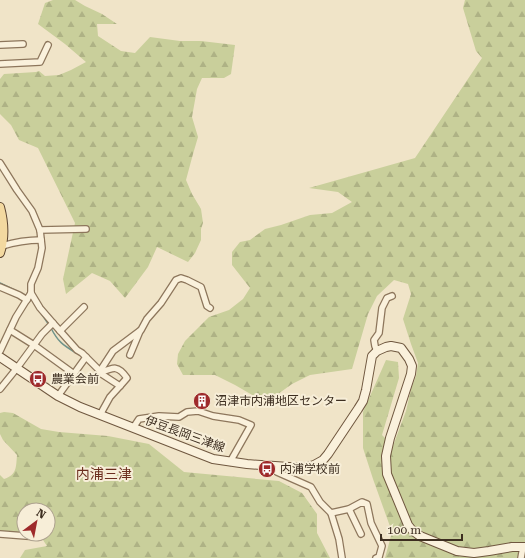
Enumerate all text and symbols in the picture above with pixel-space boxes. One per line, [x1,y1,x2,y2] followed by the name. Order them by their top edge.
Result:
[28,369,48,389] bus stop icon: 農業会前
[51,372,99,386] place label: 農業会前
[192,391,212,411] building icon: 沼津市内浦地区センター
[215,394,347,408] place label: 沼津市内浦地区センター
[143,413,227,455] street label: 伊豆長岡三津線
[257,459,277,479] bus stop icon: 内浦学校前
[280,462,340,476] place label: 内浦学校前
[76,466,132,482] district label: 内浦三津
[16,502,56,542] north arrow
[34,506,49,522] text: N
[381,516,462,542] scale bar
[387,523,421,537] text: 100 m

